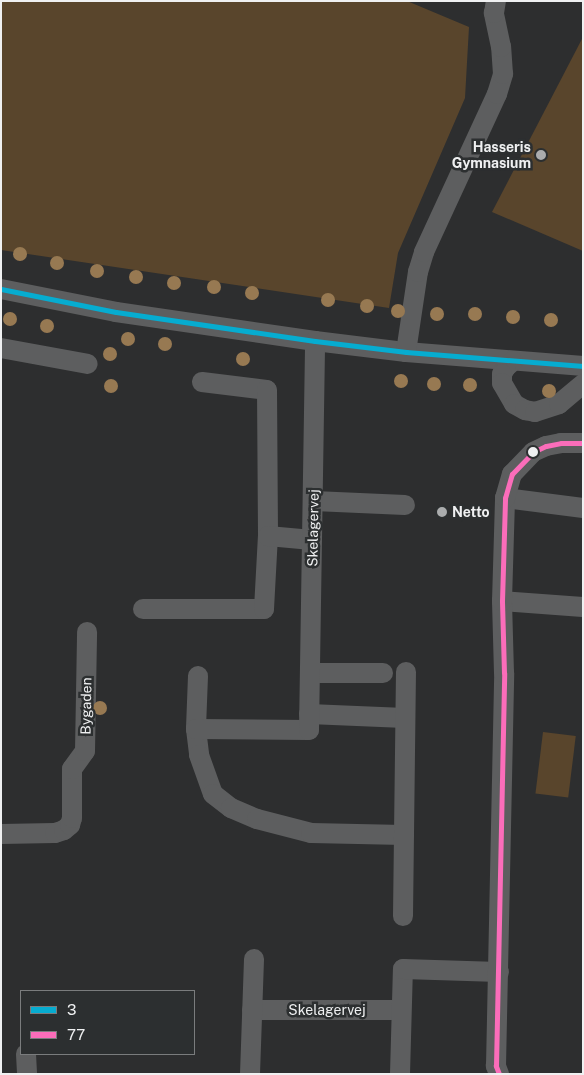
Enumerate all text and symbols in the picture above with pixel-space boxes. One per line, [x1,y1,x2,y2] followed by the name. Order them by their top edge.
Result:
[452,139,531,172] place label: Hasseris Gymnasium
[535,149,547,161] marker: Hasseris Gymnasium
[528,447,538,457] unlabelled marker
[304,489,322,567] street label: Skelagervej
[452,504,490,520] place label: Netto
[436,506,448,518] marker: Netto
[77,677,95,735] street label: Bygaden
[20,990,195,1055] legend
[67,1001,76,1018] text: 3
[288,1002,366,1018] street label: Skelagervej
[67,1026,85,1043] text: 77

